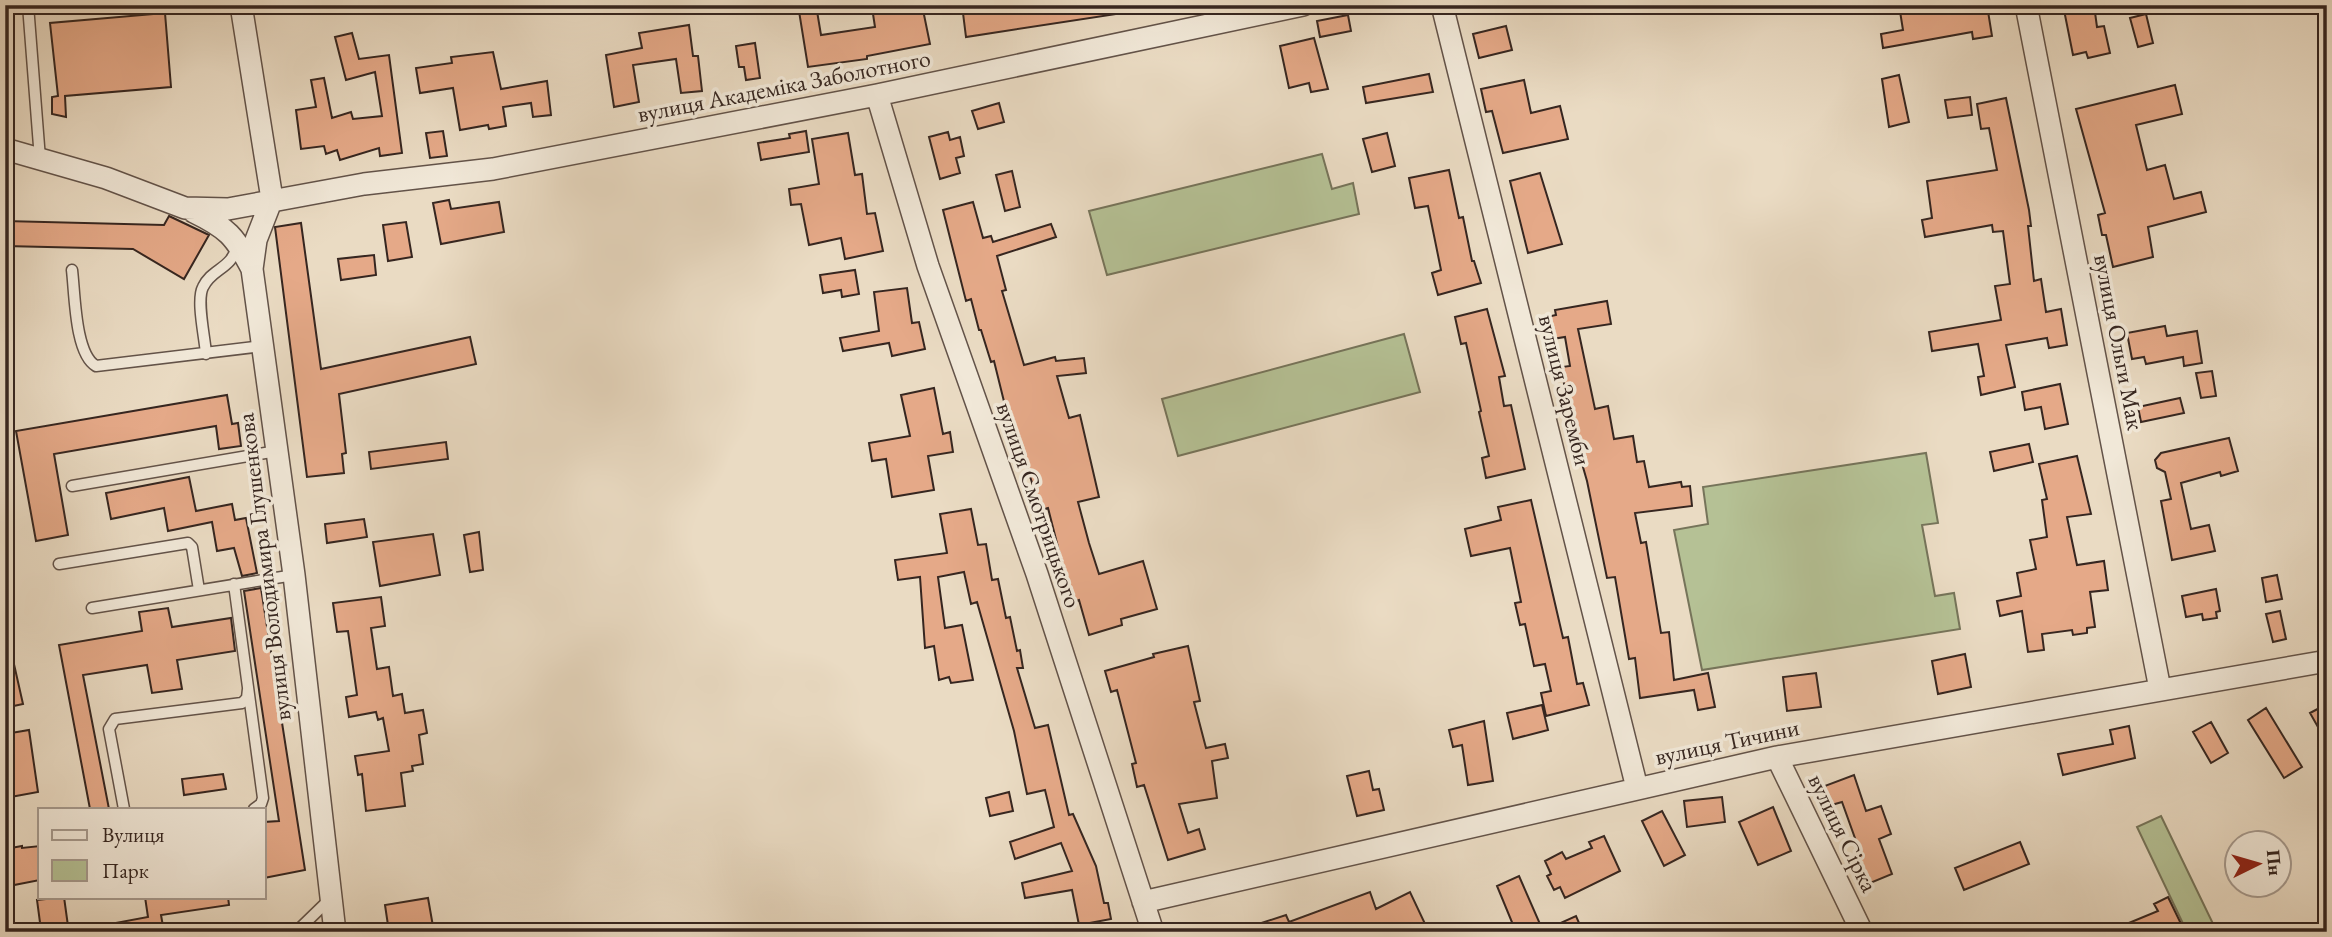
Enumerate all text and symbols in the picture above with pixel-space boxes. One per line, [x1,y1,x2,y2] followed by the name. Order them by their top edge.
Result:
[635,42,933,129] street label: вулиця Академіка Заболотного
[2087,251,2152,433] street label: вулиця Ольги Мак
[1532,311,1599,469] street label: вулиця Заремби
[990,398,1089,612] street label: вулиця Смотрицького
[229,411,298,723] street label: вулиця Володимира Глушенкова
[1652,711,1802,772] street label: вулиця Тичини
[1801,769,1886,897] street label: вулиця Сірка
[38,808,266,898] legend
[102,821,164,848] text: Вулиця
[2224,828,2294,898] north arrow
[2261,849,2288,877] text: Пн
[102,857,149,884] text: Парк

